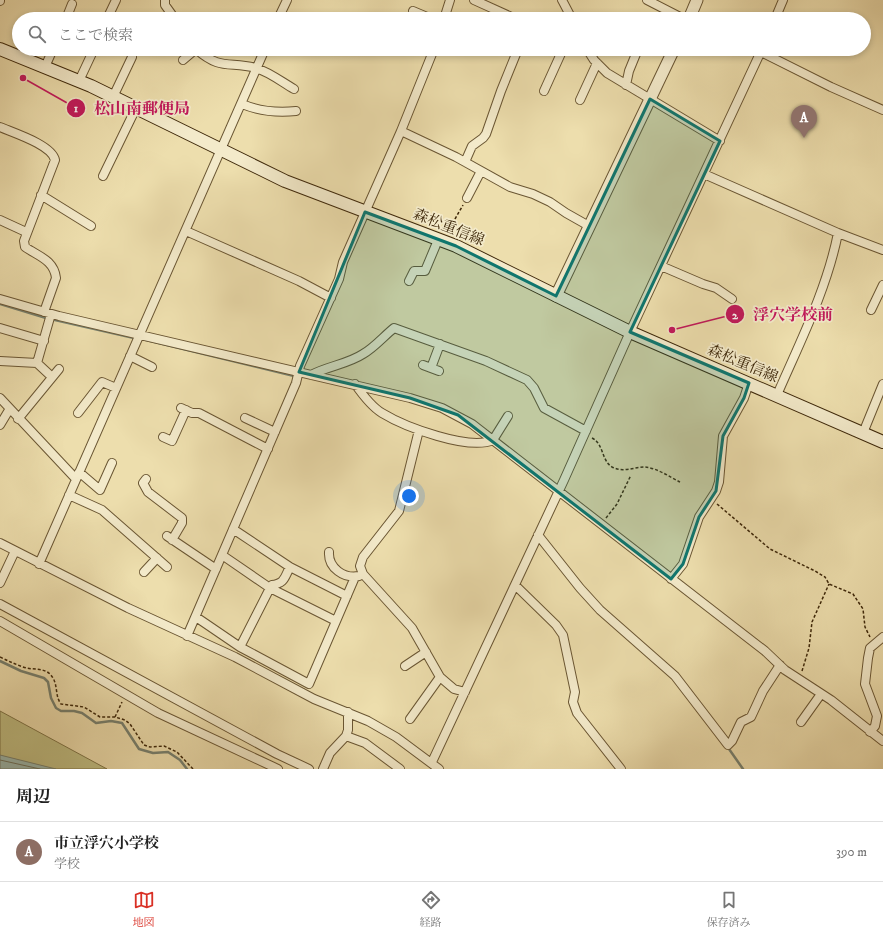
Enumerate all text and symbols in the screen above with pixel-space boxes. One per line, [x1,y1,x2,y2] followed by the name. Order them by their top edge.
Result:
[12,12,871,56] search box
[26,23,48,45] icon: search
[58,26,133,45] text: ここで検索
[66,94,198,122] callout: 松山南郵便局
[94,99,190,119] text: 松山南郵便局
[74,101,79,116] text: 1
[791,105,817,138] pin: A
[410,205,487,250] street label: 森松重信線
[725,300,841,328] callout: 浮穴学校前
[753,305,833,325] text: 浮穴学校前
[732,308,739,323] text: 2
[705,340,781,387] street label: 森松重信線
[399,486,419,506] your location
[16,786,50,808] text: 周辺
[54,834,159,853] text: 市立浮穴小学校
[25,844,33,860] text: A
[836,844,867,860] text: 390 m
[54,856,80,872] text: 学校
[133,889,155,930] tab: 地図
[420,889,442,930] tab: 経路
[707,889,751,930] tab: 保存済み

